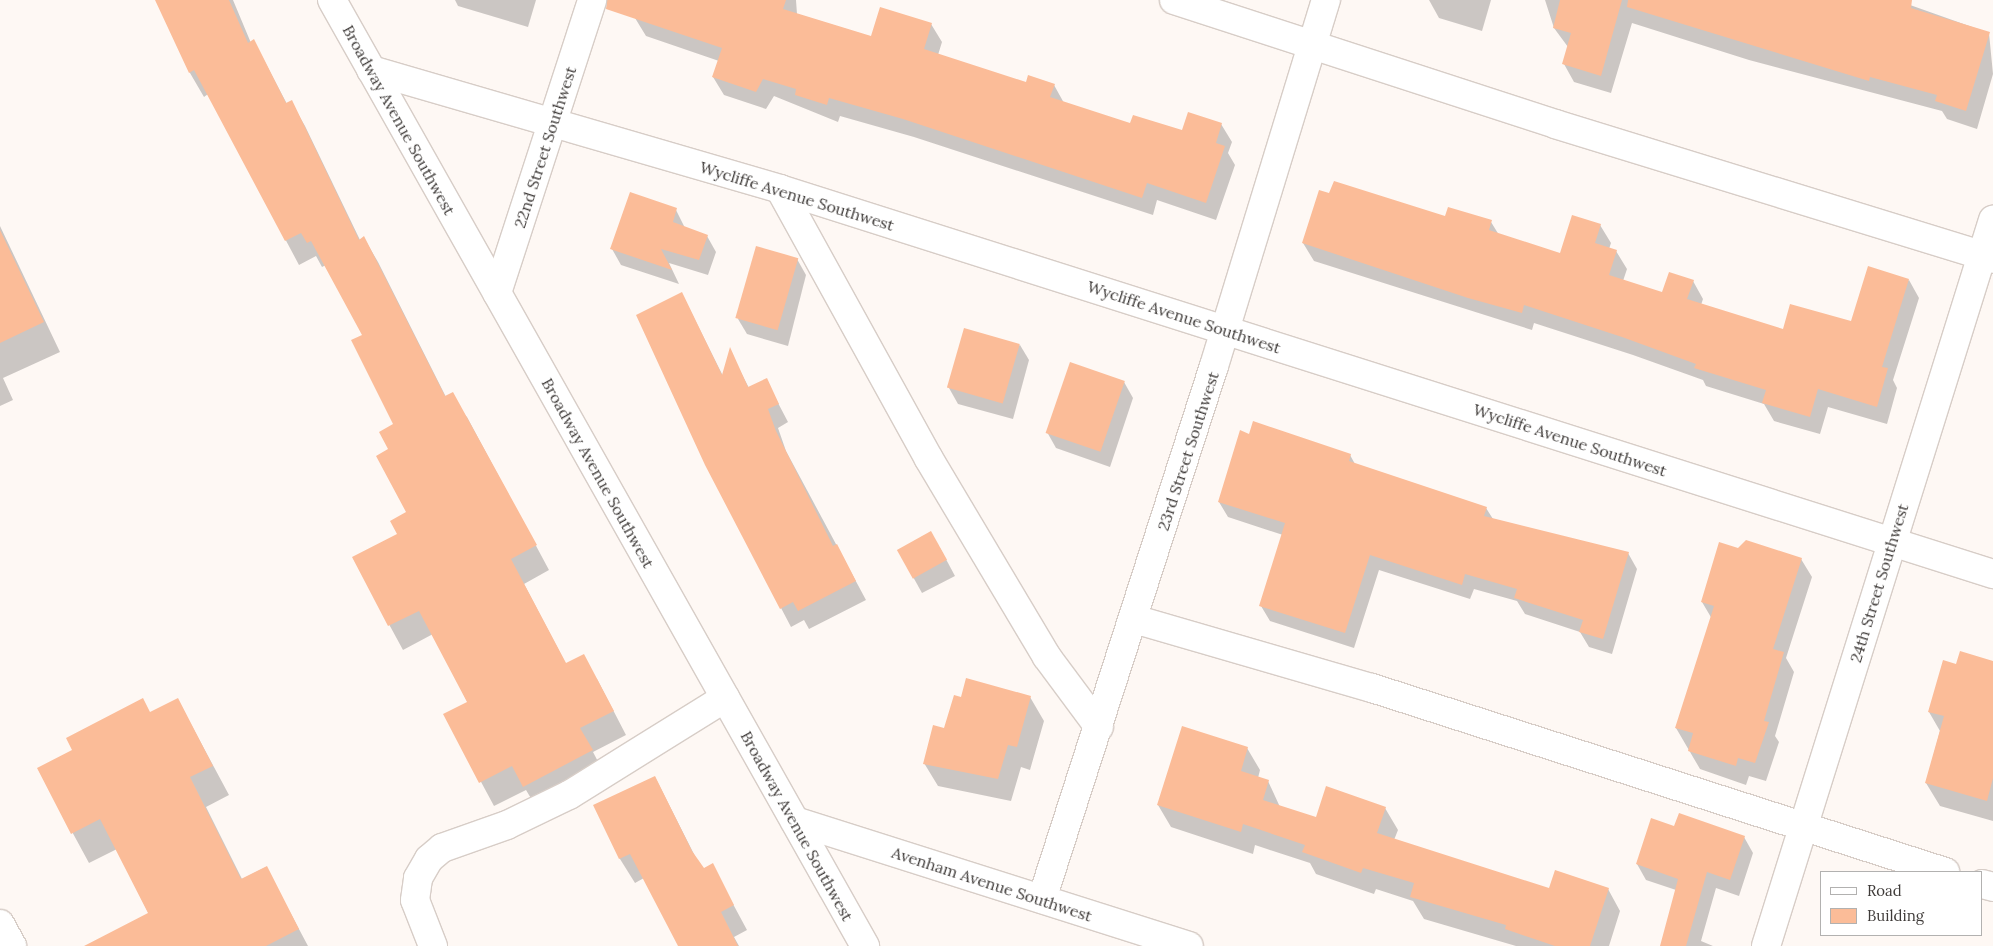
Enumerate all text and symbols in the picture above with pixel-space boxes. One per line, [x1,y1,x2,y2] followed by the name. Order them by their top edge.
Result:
[339,22,459,218] street label: Broadway Avenue Southwest
[510,64,580,230] street label: 22nd Street Southwest
[698,157,896,235] street label: Wycliffe Avenue Southwest
[1085,277,1283,357] street label: Wycliffe Avenue Southwest
[1153,369,1223,533] street label: 23rd Street Southwest
[538,375,658,571] street label: Broadway Avenue Southwest
[1471,400,1669,480] street label: Wycliffe Avenue Southwest
[1846,501,1912,665] street label: 24th Street Southwest
[737,728,857,924] street label: Broadway Avenue Southwest
[889,842,1095,926] street label: Avenham Avenue Southwest
[1820,871,1983,936] legend
[1867,881,1902,900] text: Road
[1867,906,1924,925] text: Building

